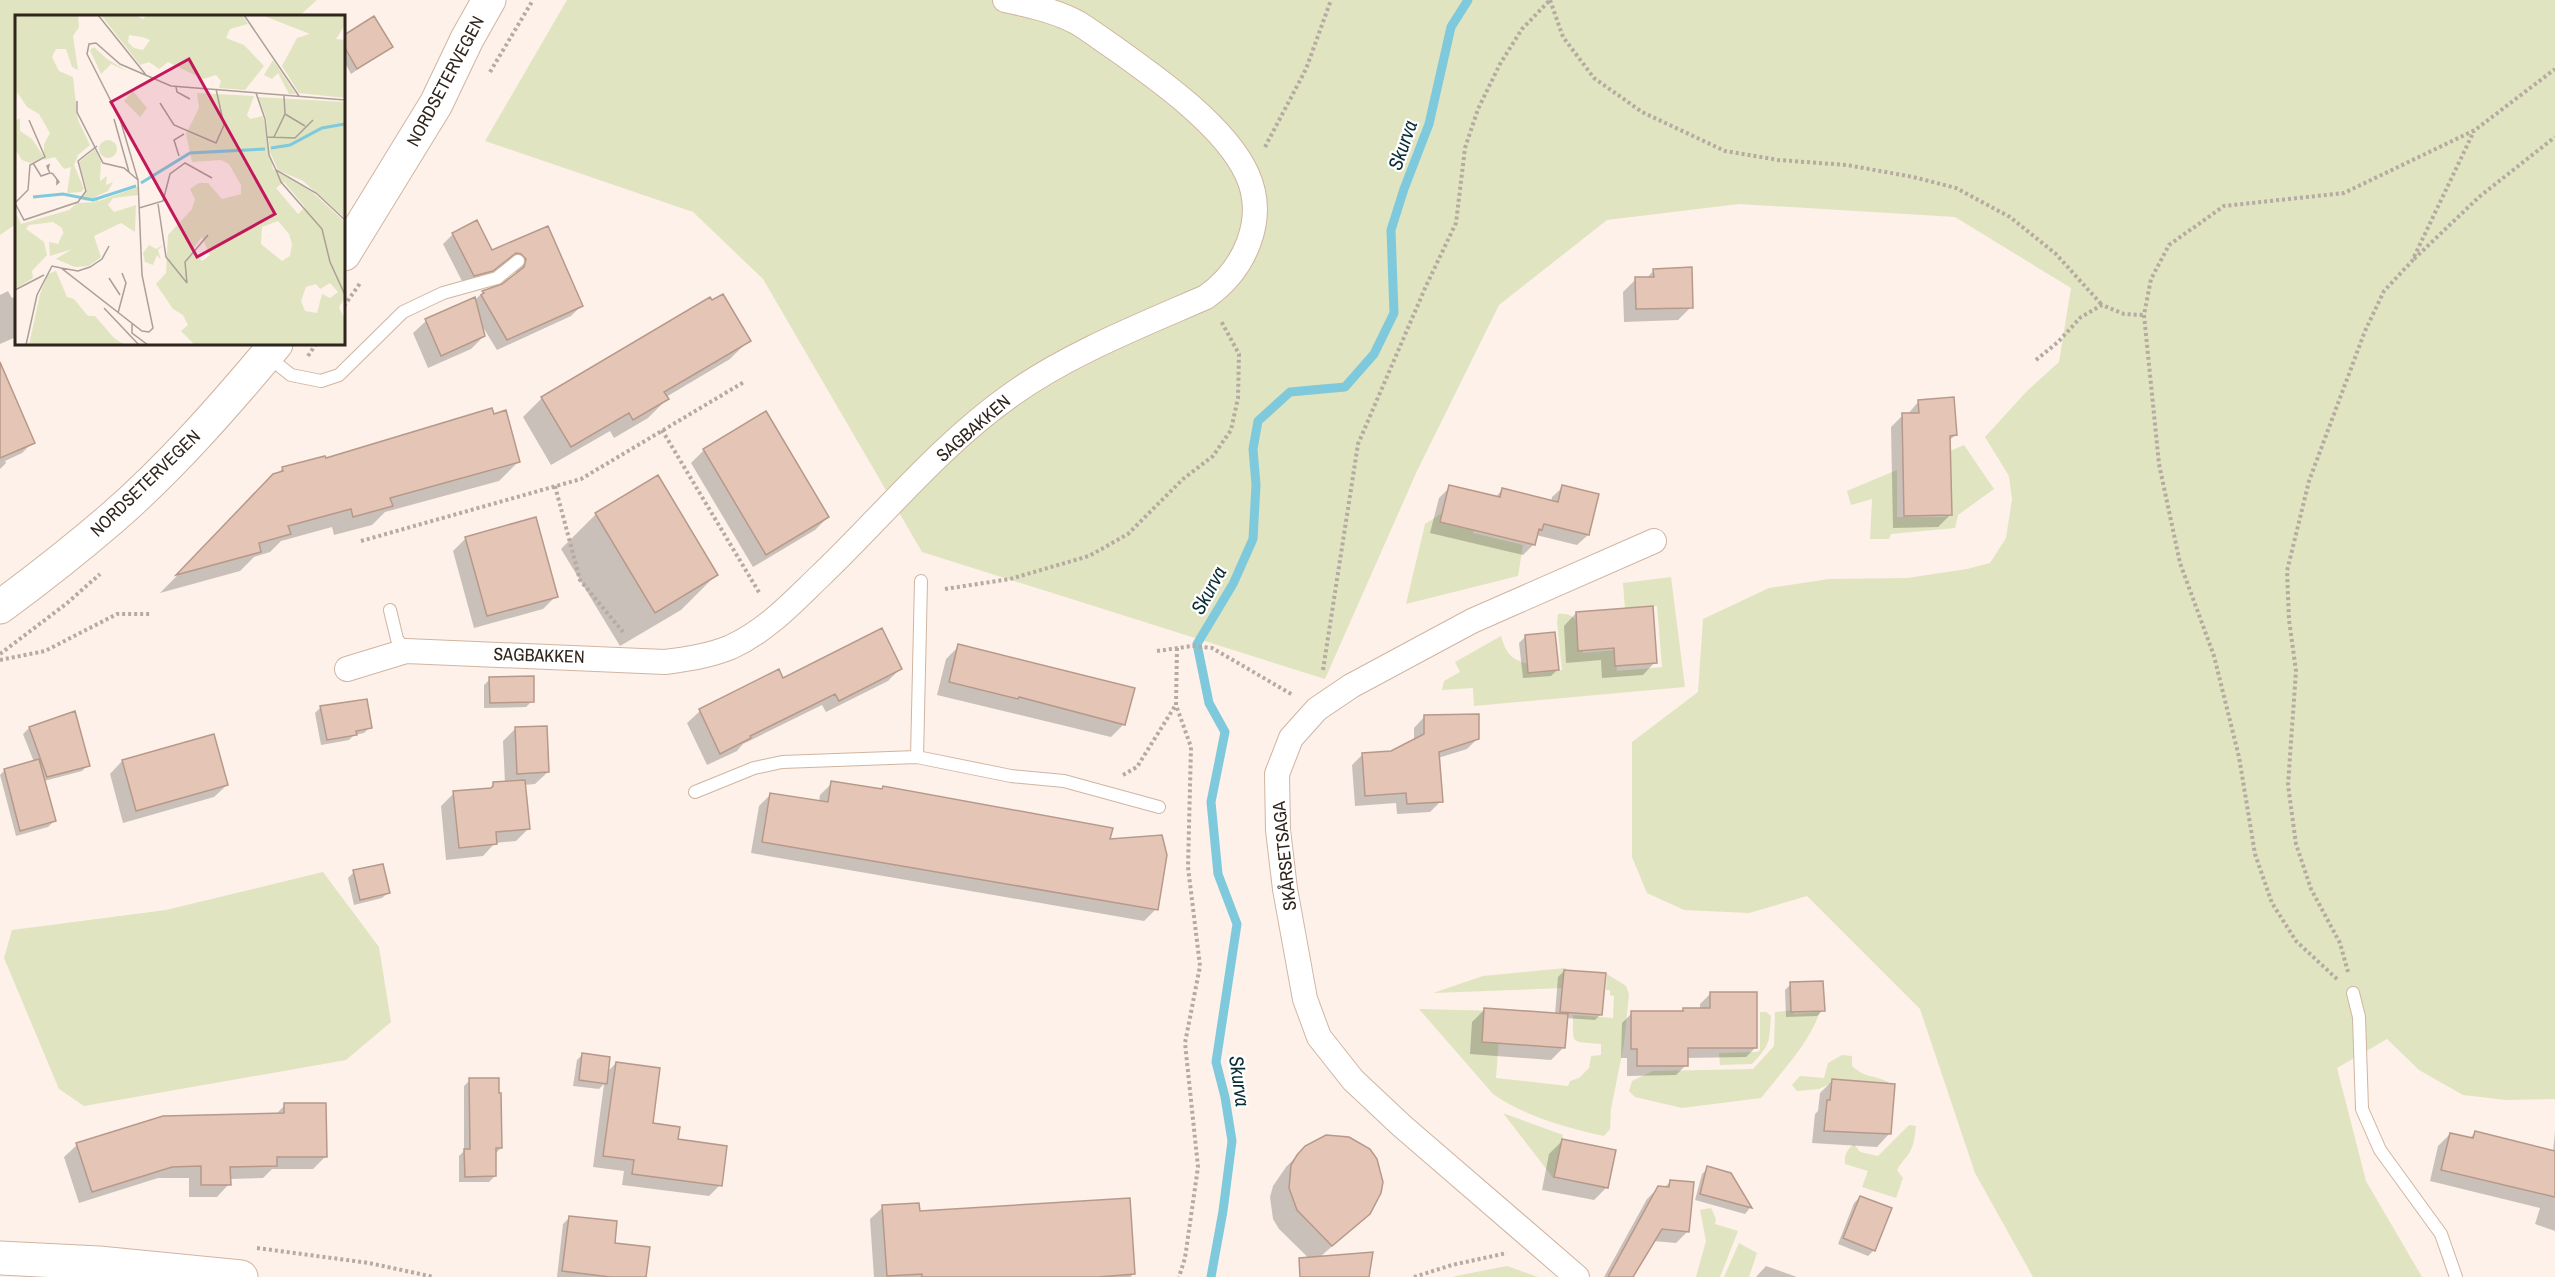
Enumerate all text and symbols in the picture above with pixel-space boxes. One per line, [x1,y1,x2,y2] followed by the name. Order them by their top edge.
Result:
[400,12,490,150] street label: NORDSETERVEGEN
[15,15,345,345] inset map
[1381,116,1423,174] water label: Skurva
[930,389,1016,467] street label: SAGBAKKEN
[84,424,206,542] street label: NORDSETERVEGEN
[1184,561,1232,619] water label: Skurva
[493,641,585,669] street label: SAGBAKKEN
[1266,800,1302,912] street label: SKÅRSETSAGA
[1223,1054,1257,1108] water label: Skurva

